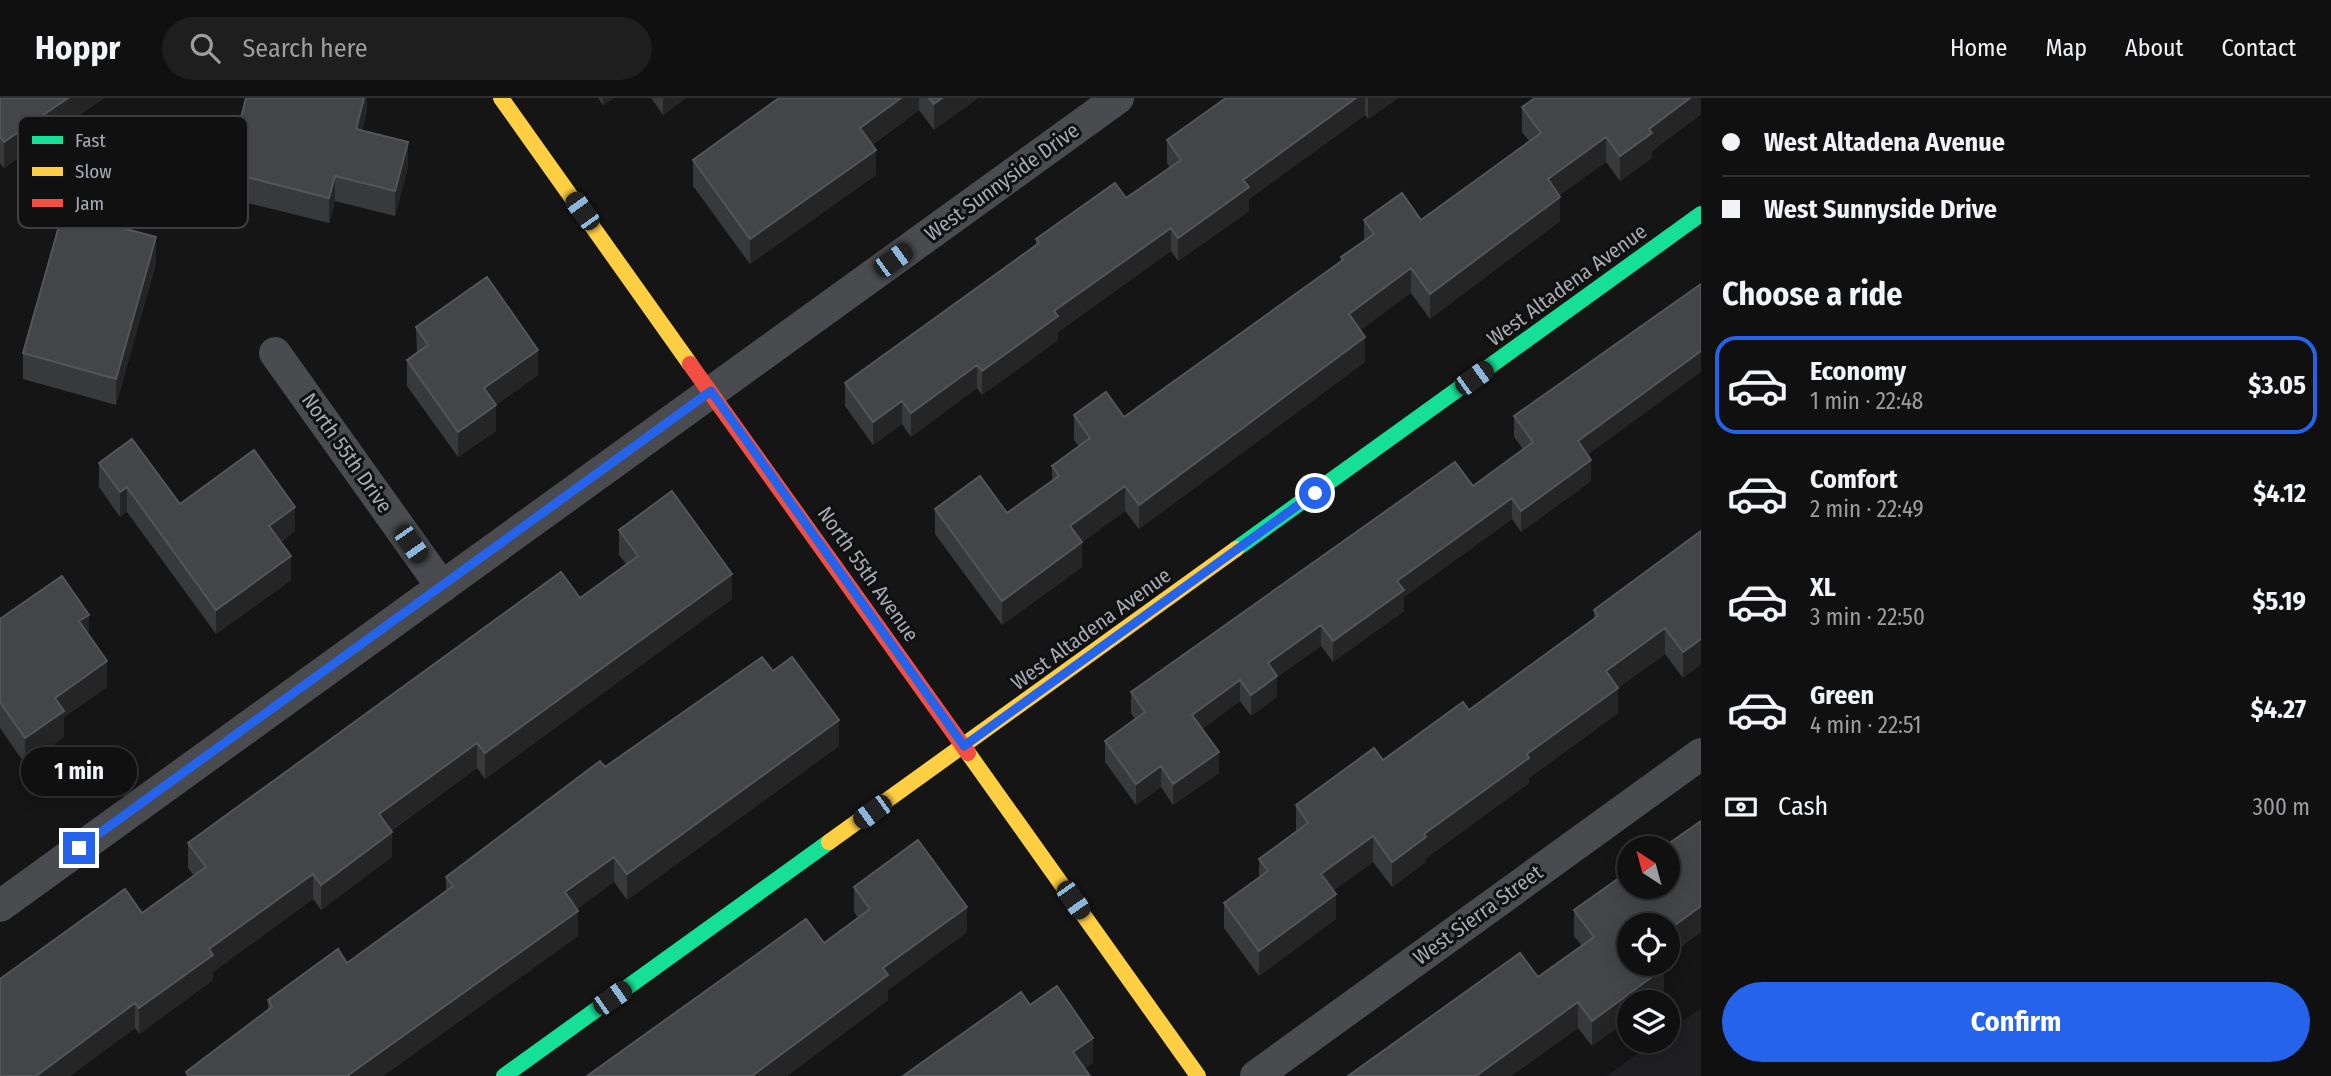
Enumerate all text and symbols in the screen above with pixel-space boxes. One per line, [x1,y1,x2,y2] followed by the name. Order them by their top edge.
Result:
[162,17,652,80] search box
[35,28,120,68] text: Hoppr
[186,29,224,67] icon: search
[242,33,368,64] text: Search here
[1950,34,2007,62] text: Home
[2045,34,2087,62] text: Map
[2125,34,2183,62] text: About
[2221,34,2296,62] text: Contact
[18,116,248,228] legend
[920,117,1084,247] street label: West Sunnyside Drive
[1764,127,2005,158] text: West Altadena Avenue
[75,129,106,152] text: Fast
[75,160,112,183] text: Slow
[562,188,603,234] car
[75,192,104,215] text: Jam
[1764,194,1997,225] text: West Sunnyside Drive
[1482,218,1652,352] street label: West Altadena Avenue
[870,239,917,281] car
[1722,275,1903,313] text: Choose a ride
[1726,354,1789,417] icon: car
[1810,356,1906,387] text: Economy
[1451,357,1498,399] car
[2248,370,2306,401] text: $3.05
[1810,387,1923,415] text: 1 min · 22:48
[296,388,398,518] street label: North 55th Drive
[1726,462,1789,525] icon: car
[1810,464,1898,495] text: Comfort
[1299,477,1331,509] route start
[2253,478,2306,509] text: $4.12
[1810,495,1924,523] text: 2 min · 22:49
[812,501,924,647] street label: North 55th Avenue
[391,521,432,567] car
[1006,562,1176,696] street label: West Altadena Avenue
[1726,570,1789,633] icon: car
[1810,572,1836,603] text: XL
[2252,586,2306,617] text: $5.19
[1810,603,1925,631] text: 3 min · 22:50
[1726,678,1789,741] icon: car
[1810,680,1874,711] text: Green
[2251,694,2306,725] text: $4.27
[1810,711,1921,739] text: 4 min · 22:51
[21,746,137,796] callout: 1 min
[54,757,104,785] text: 1 min
[1722,788,1760,826] icon: cash
[849,791,896,833] car
[1778,791,1828,822] text: Cash
[2253,793,2310,821] text: 300 m
[63,832,95,864] route end
[1617,836,1680,900] north arrow
[1617,836,1680,1053] map controls
[1408,859,1548,971] street label: West Sierra Street
[1053,877,1094,923] car
[1617,913,1680,976] button: locate
[589,977,636,1019] car
[1722,982,2310,1062] button: Confirm
[1617,990,1680,1053] button: layers

